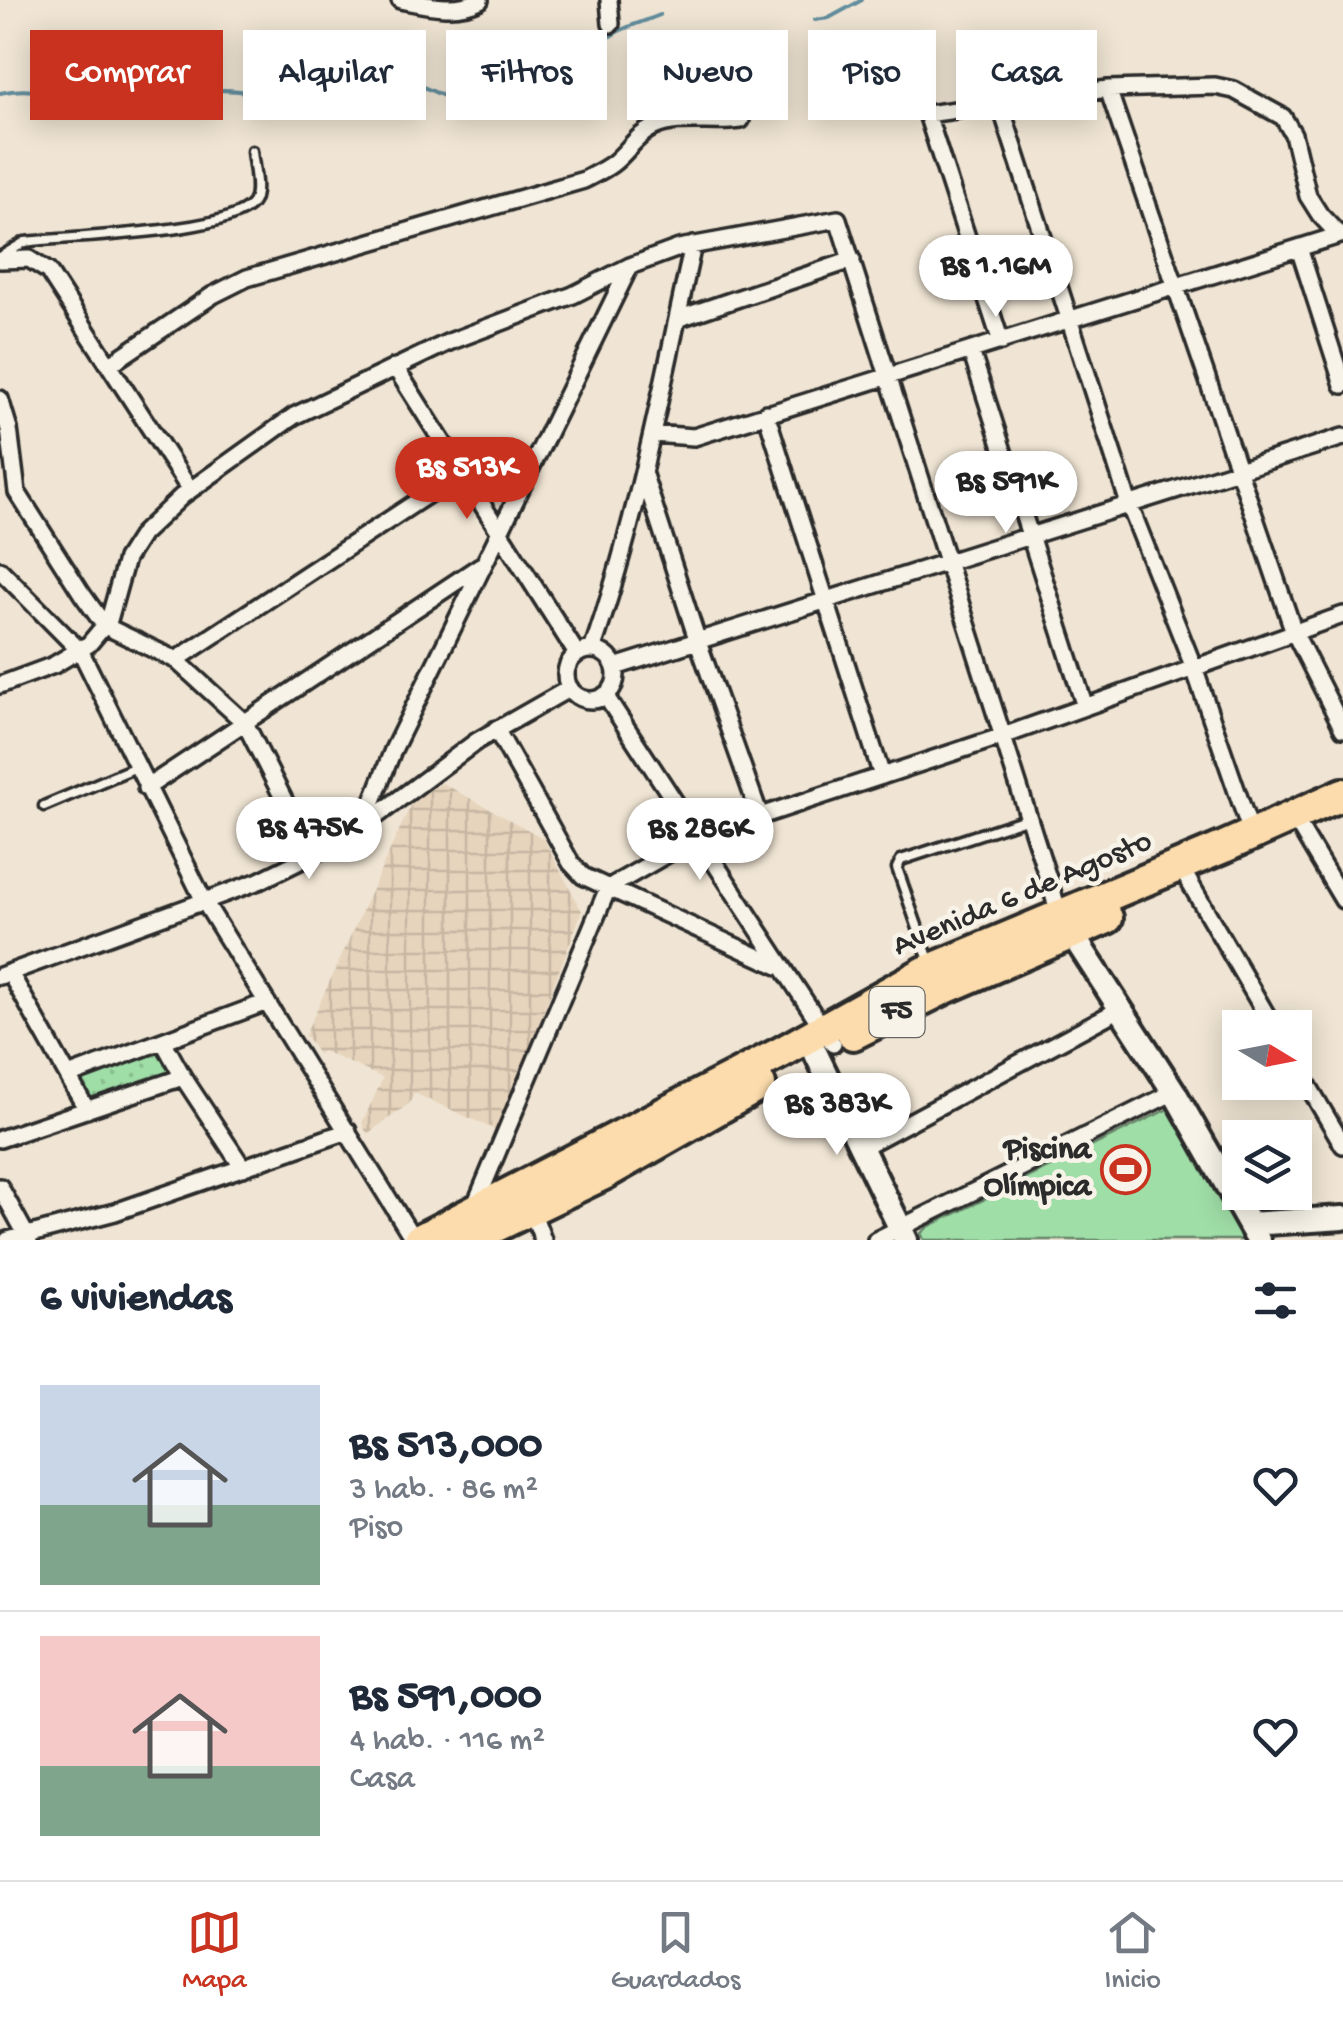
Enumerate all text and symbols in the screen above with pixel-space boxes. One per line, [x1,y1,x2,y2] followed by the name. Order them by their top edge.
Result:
[30,30,223,120] chip: Comprar
[243,30,426,120] chip: Alquilar
[446,30,607,120] chip: Filtros
[627,30,788,120] chip: Nuevo
[808,30,936,120] chip: Piso
[956,30,1097,120] chip: Casa
[893,235,1099,320] pin: Bs 1.16M
[941,248,1051,286] text: Bs 1.16M
[375,437,559,522] pin: Bs 513K
[417,450,517,488] text: Bs 513K
[914,451,1098,536] pin: Bs 591K
[956,464,1056,502] text: Bs 591K
[217,797,401,882] pin: Bs 475K
[608,798,792,883] pin: Bs 286K
[258,810,360,848] text: Bs 475K
[649,811,751,849] text: Bs 286K
[888,823,1158,967] street label: Avenida 6 de Agosto
[870,987,924,1037] road number: F5
[1222,1010,1312,1100] north arrow
[1222,1010,1312,1210] map controls
[745,1073,929,1158] pin: Bs 383K
[785,1086,889,1124] text: Bs 383K
[1222,1120,1312,1210] button: layers
[984,1132,1093,1207] place label: Piscina Olímpica
[1100,1143,1152,1195] sports icon: Piscina Olímpica
[1248,1273,1303,1328] icon: filters
[40,1276,232,1325] text: 6 viviendas
[350,1423,542,1472] text: Bs 513,000
[120,1425,240,1545] icon: home
[1248,1458,1303,1513] icon: heart
[350,1472,538,1510] text: 3 hab. · 86 m²
[350,1510,403,1548] text: Piso
[350,1674,542,1723] text: Bs 591,000
[120,1676,240,1796] icon: home
[1248,1709,1303,1764] icon: heart
[350,1723,545,1761] text: 4 hab. · 116 m²
[350,1761,415,1799] text: Casa
[182,1905,246,1998] tab: Mapa
[611,1905,740,1998] tab: Guardados
[1105,1905,1161,1998] tab: Inicio

